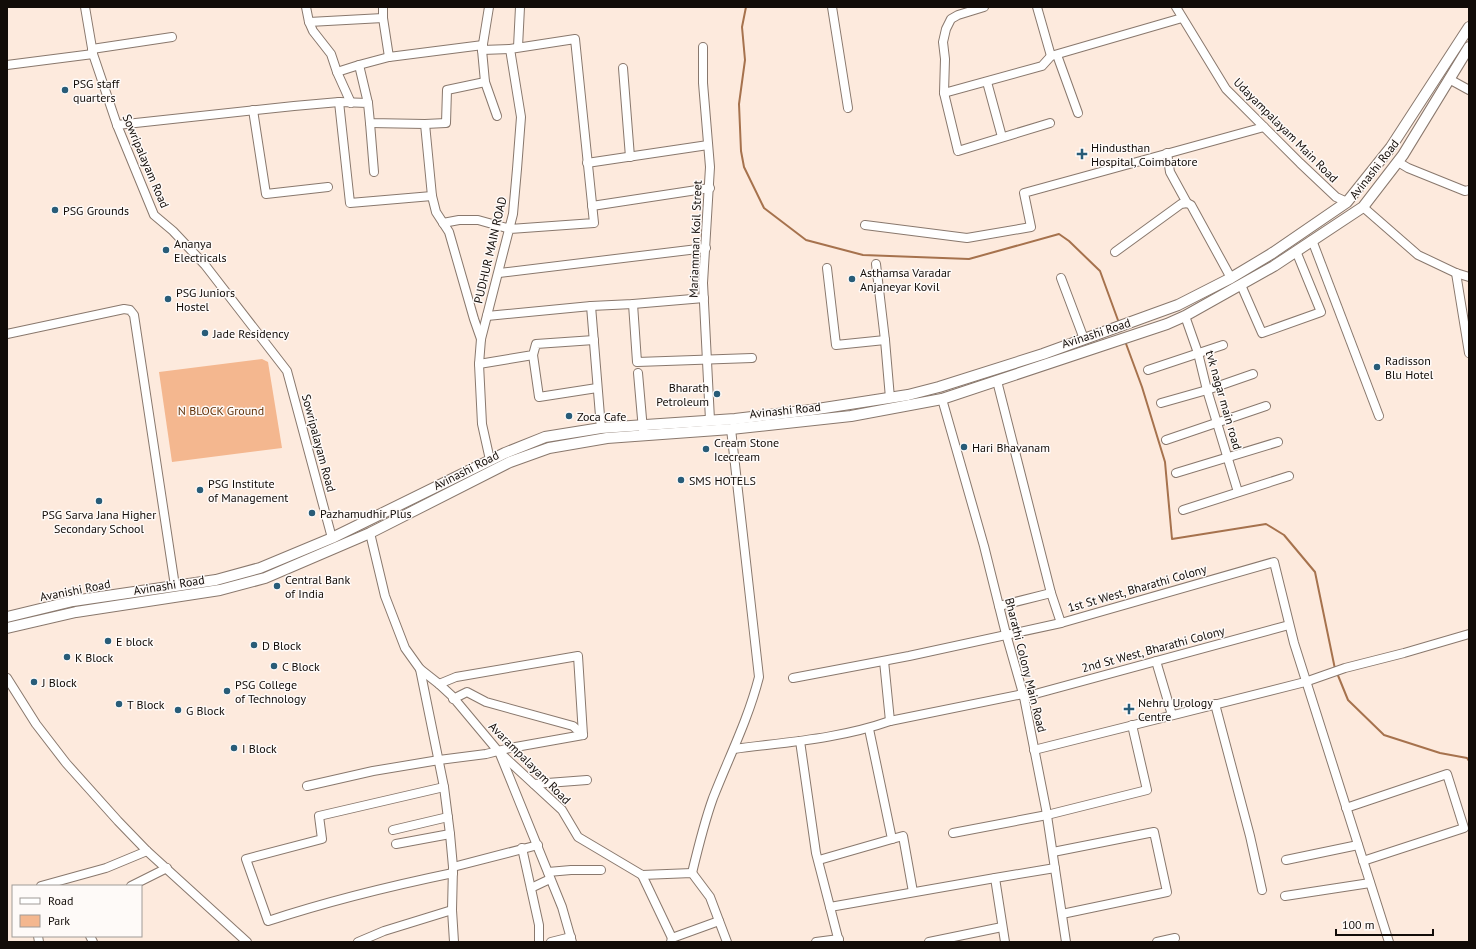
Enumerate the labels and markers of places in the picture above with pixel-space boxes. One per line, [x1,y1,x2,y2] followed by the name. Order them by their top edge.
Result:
[73,76,121,105] place label: PSG staff quarters
[60,85,70,95] marker: PSG staff quarters
[1091,140,1198,169] place label: Hindusthan Hospital, Coimbatore
[1076,148,1088,160] marker: Hindusthan Hospital, Coimbatore
[63,203,129,218] place label: PSG Grounds
[50,205,60,215] marker: PSG Grounds
[174,236,227,265] place label: Ananya Electricals
[161,245,171,255] marker: Ananya Electricals
[860,265,951,294] place label: Asthamsa Varadar Anjaneyar Kovil
[847,274,857,284] marker: Asthamsa Varadar Anjaneyar Kovil
[176,285,235,314] place label: PSG Juniors Hostel
[163,294,173,304] marker: PSG Juniors Hostel
[212,326,290,341] place label: Jade Residency
[200,328,210,338] marker: Jade Residency
[1385,353,1434,382] place label: Radisson Blu Hotel
[1372,362,1382,372] marker: Radisson Blu Hotel
[656,380,709,409] place label: Bharath Petroleum
[712,389,722,399] marker: Bharath Petroleum
[577,409,626,424] place label: Zoca Cafe
[564,411,574,421] marker: Zoca Cafe
[714,435,779,464] place label: Cream Stone Icecream
[972,440,1050,455] place label: Hari Bhavanam
[959,442,969,452] marker: Hari Bhavanam
[701,444,711,454] marker: Cream Stone Icecream
[689,473,756,488] place label: SMS HOTELS
[676,475,686,485] marker: SMS HOTELS
[208,476,288,505] place label: PSG Institute of Management
[195,485,205,495] marker: PSG Institute of Management
[94,496,104,506] marker: PSG Sarva Jana Higher Secondary School
[320,506,412,521] place label: Pazhamudhir Plus
[42,507,156,536] place label: PSG Sarva Jana Higher Secondary School
[307,508,317,518] marker: Pazhamudhir Plus
[285,572,350,601] place label: Central Bank of India
[272,581,282,591] marker: Central Bank of India
[116,634,153,649] place label: E block
[103,636,113,646] marker: E block
[262,638,301,653] place label: D Block
[249,640,259,650] marker: D Block
[75,650,114,665] place label: K Block
[62,652,72,662] marker: K Block
[282,659,320,674] place label: C Block
[269,661,279,671] marker: C Block
[41,675,77,690] place label: J Block
[29,677,39,687] marker: J Block
[235,677,306,706] place label: PSG College of Technology
[222,686,232,696] marker: PSG College of Technology
[1138,695,1213,724] place label: Nehru Urology Centre
[127,697,165,712] place label: T Block
[114,699,124,709] marker: T Block
[186,703,225,718] place label: G Block
[1123,703,1135,715] marker: Nehru Urology Centre
[173,705,183,715] marker: G Block
[242,741,277,756] place label: I Block
[229,743,239,753] marker: I Block

